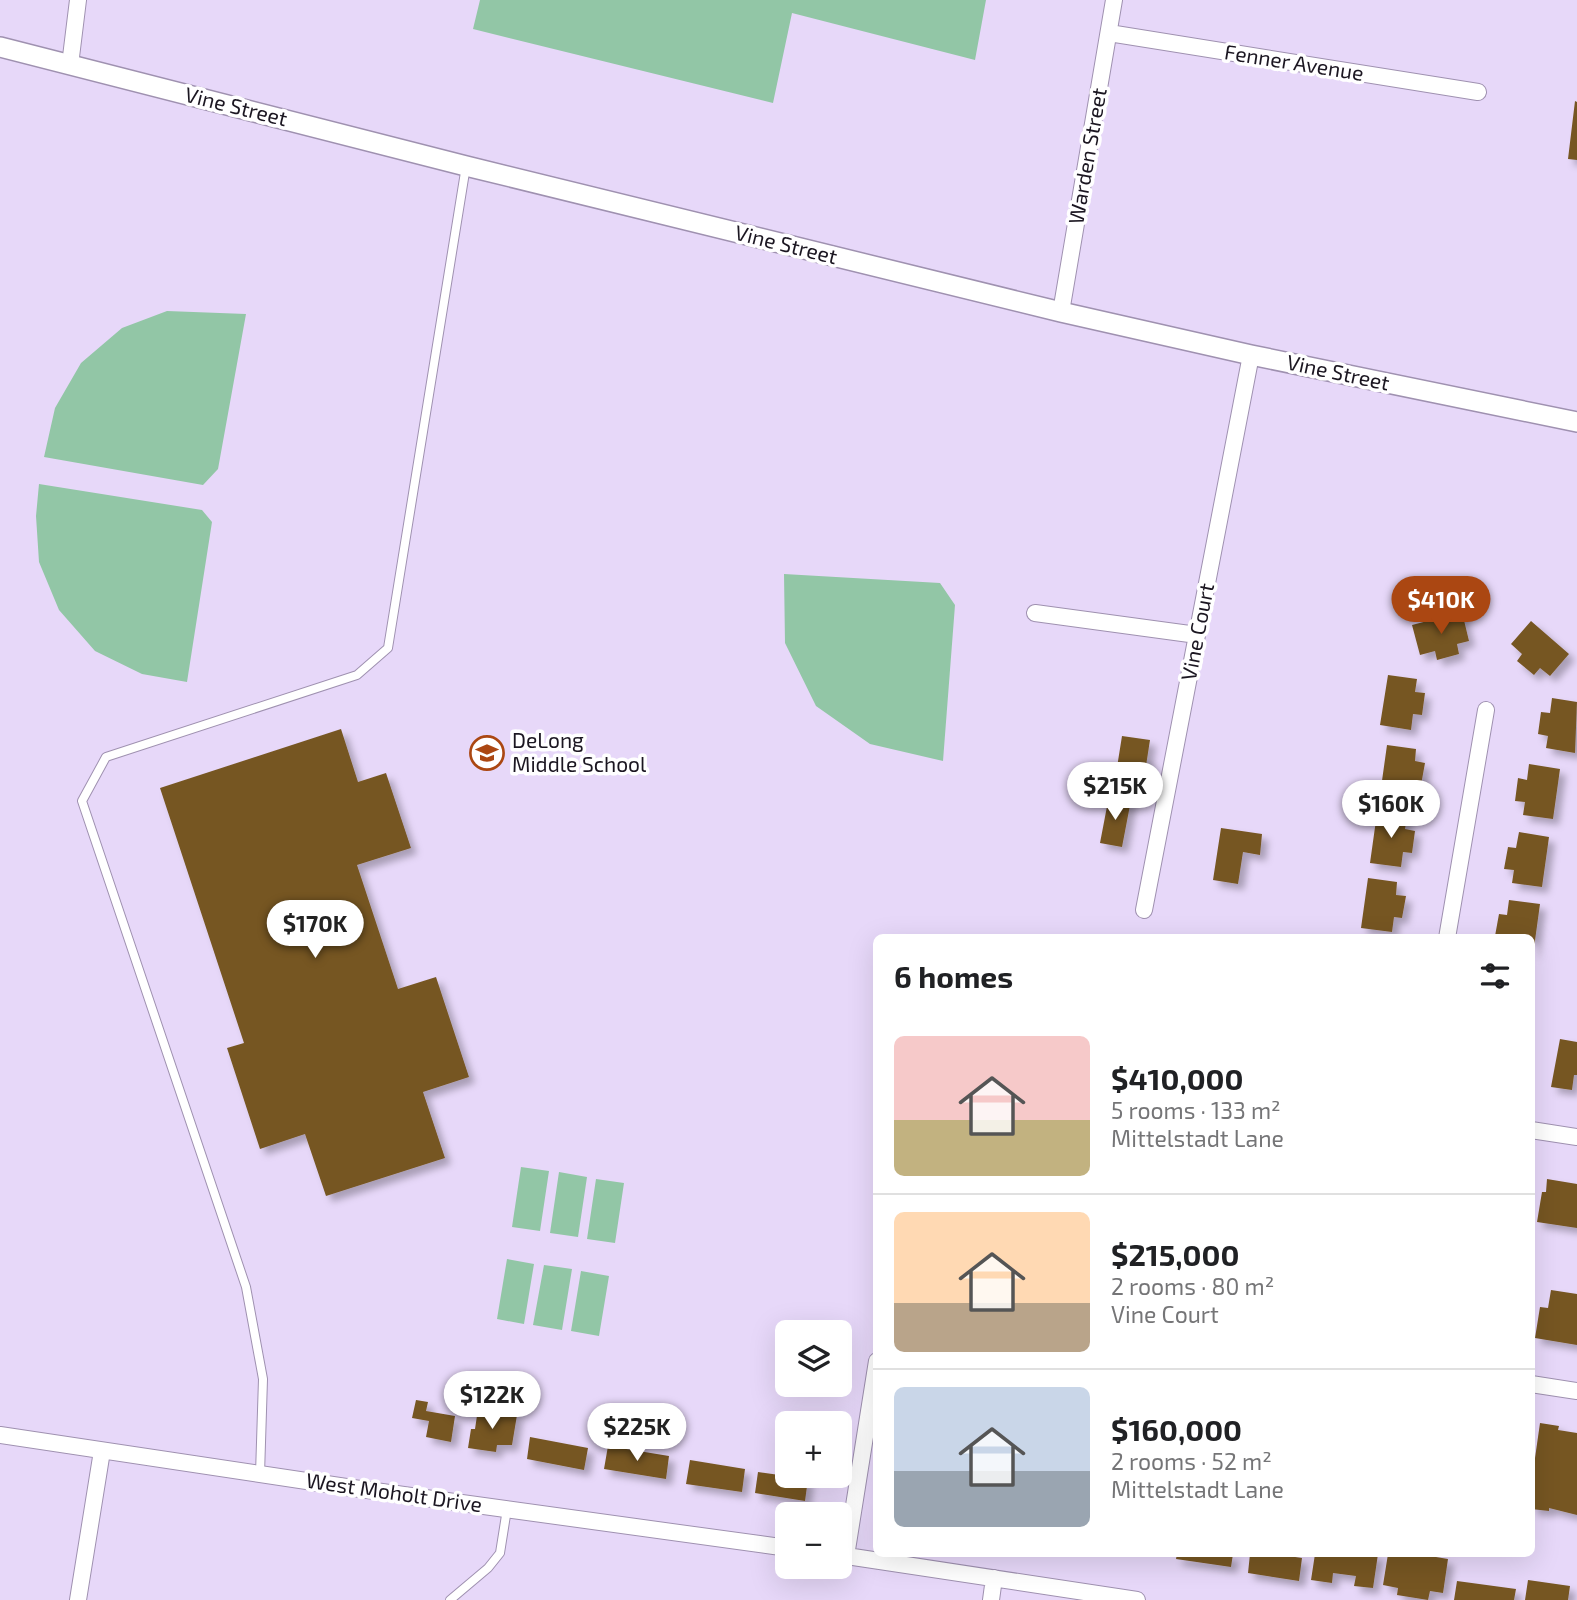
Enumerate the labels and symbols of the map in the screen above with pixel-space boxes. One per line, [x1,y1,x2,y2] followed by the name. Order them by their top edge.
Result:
[1223,38,1366,85] street label: Fenner Avenue
[183,81,290,130] street label: Vine Street
[1062,86,1111,226] street label: Warden Street
[733,219,840,268] street label: Vine Street
[1285,348,1392,395] street label: Vine Street
[1392,576,1490,636] pin: $410K
[1175,581,1218,682] street label: Vine Court
[512,727,647,776] place label: DeLong Middle School
[468,734,506,772] school or university icon: DeLong Middle School
[1066,762,1164,822] pin: $215K
[1342,780,1440,840] pin: $160K
[266,900,364,960] pin: $170K
[443,1372,541,1431] pin: $122K
[588,1404,686,1463] pin: $225K
[305,1467,484,1516] street label: West Moholt Drive

